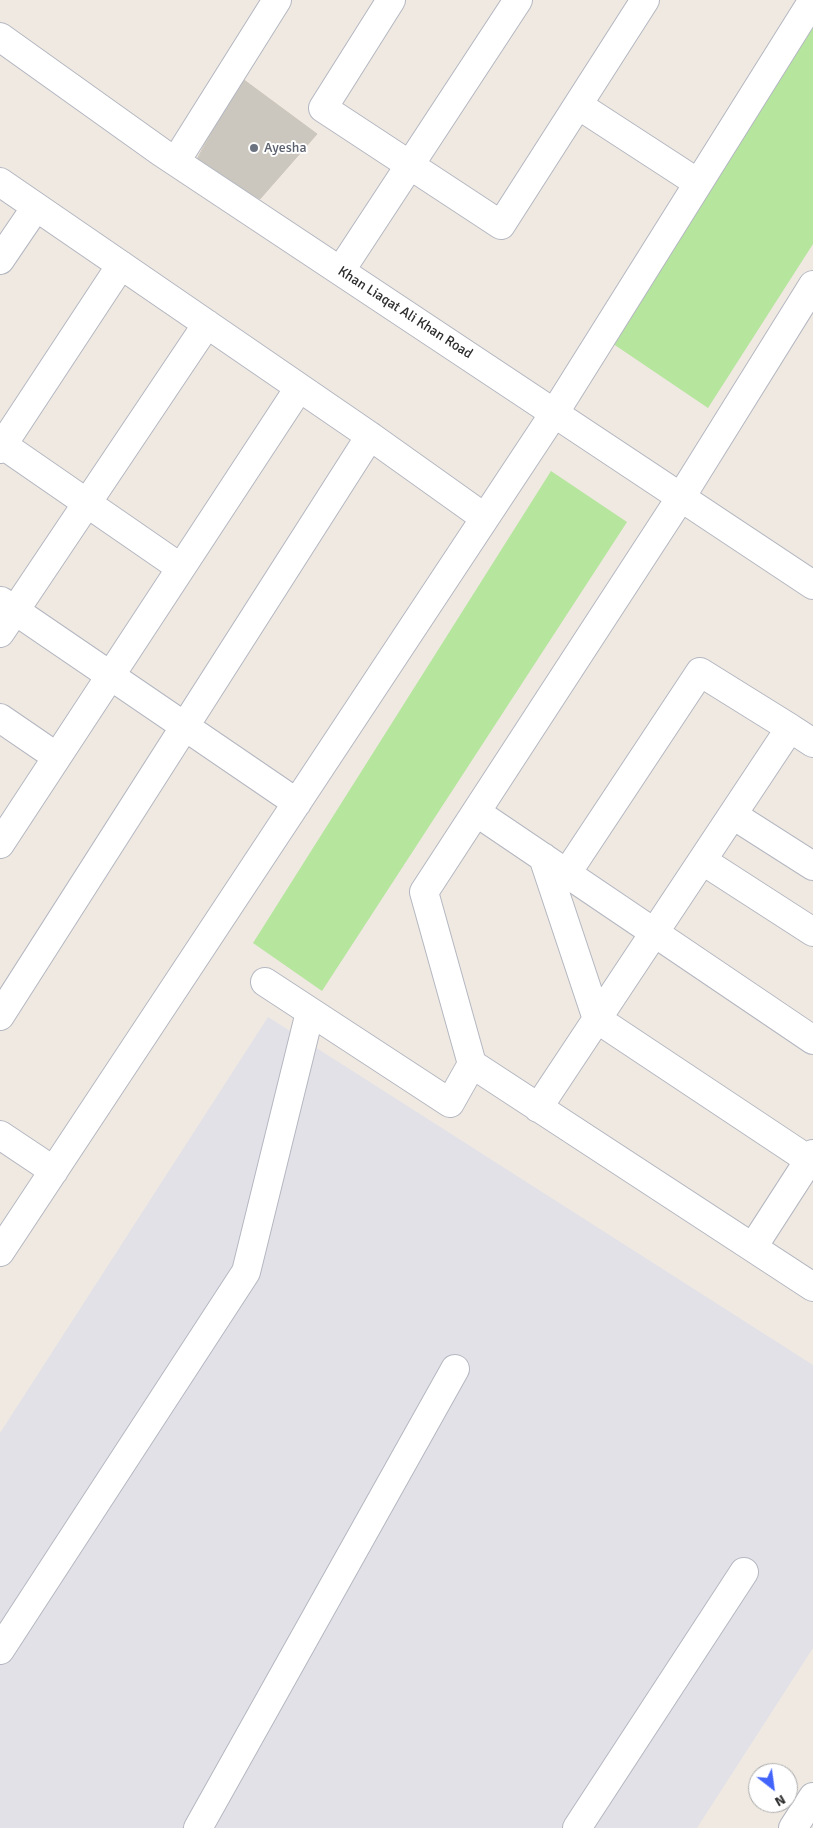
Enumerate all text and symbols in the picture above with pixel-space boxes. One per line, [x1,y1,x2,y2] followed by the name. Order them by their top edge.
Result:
[264,140,307,156] place label: Ayesha
[248,142,260,154] marker: Ayesha
[335,263,475,363] street label: Khan Liaqat Ali Khan Road
[748,1763,798,1813] north arrow
[772,1791,789,1810] text: N

